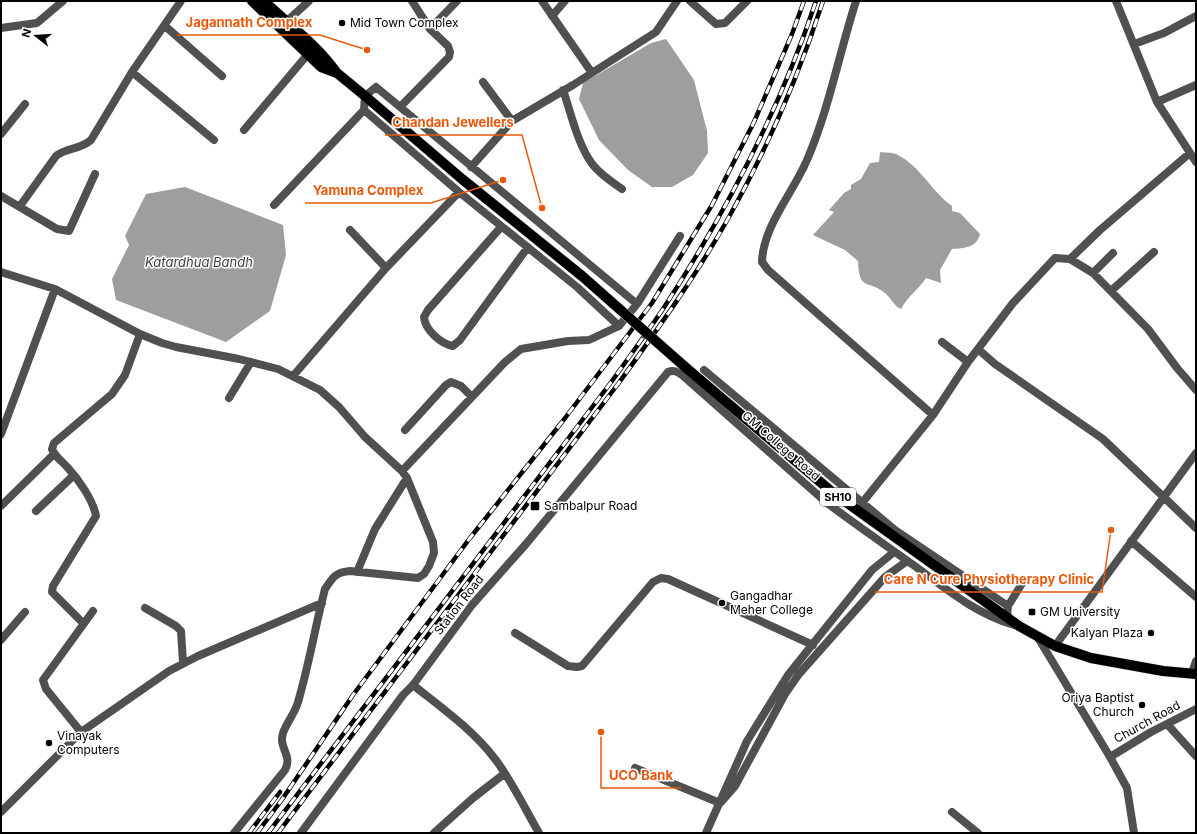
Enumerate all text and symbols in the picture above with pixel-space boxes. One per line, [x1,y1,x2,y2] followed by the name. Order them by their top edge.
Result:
[177,10,320,35] callout: Jagannath Complex
[186,14,313,30] text: Jagannath Complex
[350,15,459,30] place label: Mid Town Complex
[16,16,56,56] north arrow
[337,18,347,28] marker: Mid Town Complex
[19,27,34,39] text: N
[385,110,522,135] callout: Chandan Jewellers
[392,114,514,130] text: Chandan Jewellers
[305,178,431,203] callout: Yamuna Complex
[313,182,424,198] text: Yamuna Complex
[145,254,253,270] water label: Katardhua Bandh
[739,408,823,484] street label: GM College Road
[820,488,856,506] road number: SH10
[544,498,637,513] place label: Sambalpur Road
[529,500,541,512] marker: Sambalpur Road
[875,567,1102,592] callout: Care N Cure Physiotherapy Clinic
[884,571,1095,587] text: Care N Cure Physiotherapy Clinic
[431,572,487,638] street label: Station Road
[730,588,813,617] place label: Gangadhar Meher College
[717,598,727,608] marker: Gangadhar Meher College
[1040,604,1121,619] place label: GM University
[1027,607,1037,617] marker: GM University
[1071,625,1143,640] place label: Kalyan Plaza
[1146,628,1156,638] marker: Kalyan Plaza
[1061,690,1134,719] place label: Oriya Baptist Church
[1111,697,1183,746] street label: Church Road
[1137,700,1147,710] marker: Oriya Baptist Church
[57,728,120,757] place label: Vinayak Computers
[44,738,54,748] marker: Vinayak Computers
[601,763,681,788] callout: UCO Bank
[609,767,673,783] text: UCO Bank

